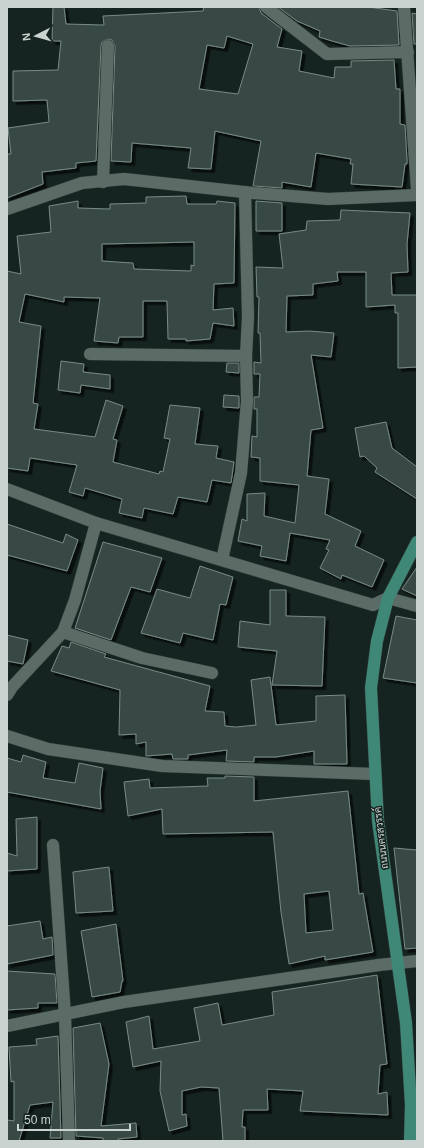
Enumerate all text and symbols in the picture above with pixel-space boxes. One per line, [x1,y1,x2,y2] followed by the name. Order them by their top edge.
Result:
[16,16,56,56] north arrow
[20,32,32,42] text: N
[370,806,390,870] street label: ถนนนครสวรรค์
[18,1106,130,1132] scale bar
[24,1113,51,1127] text: 50 m

